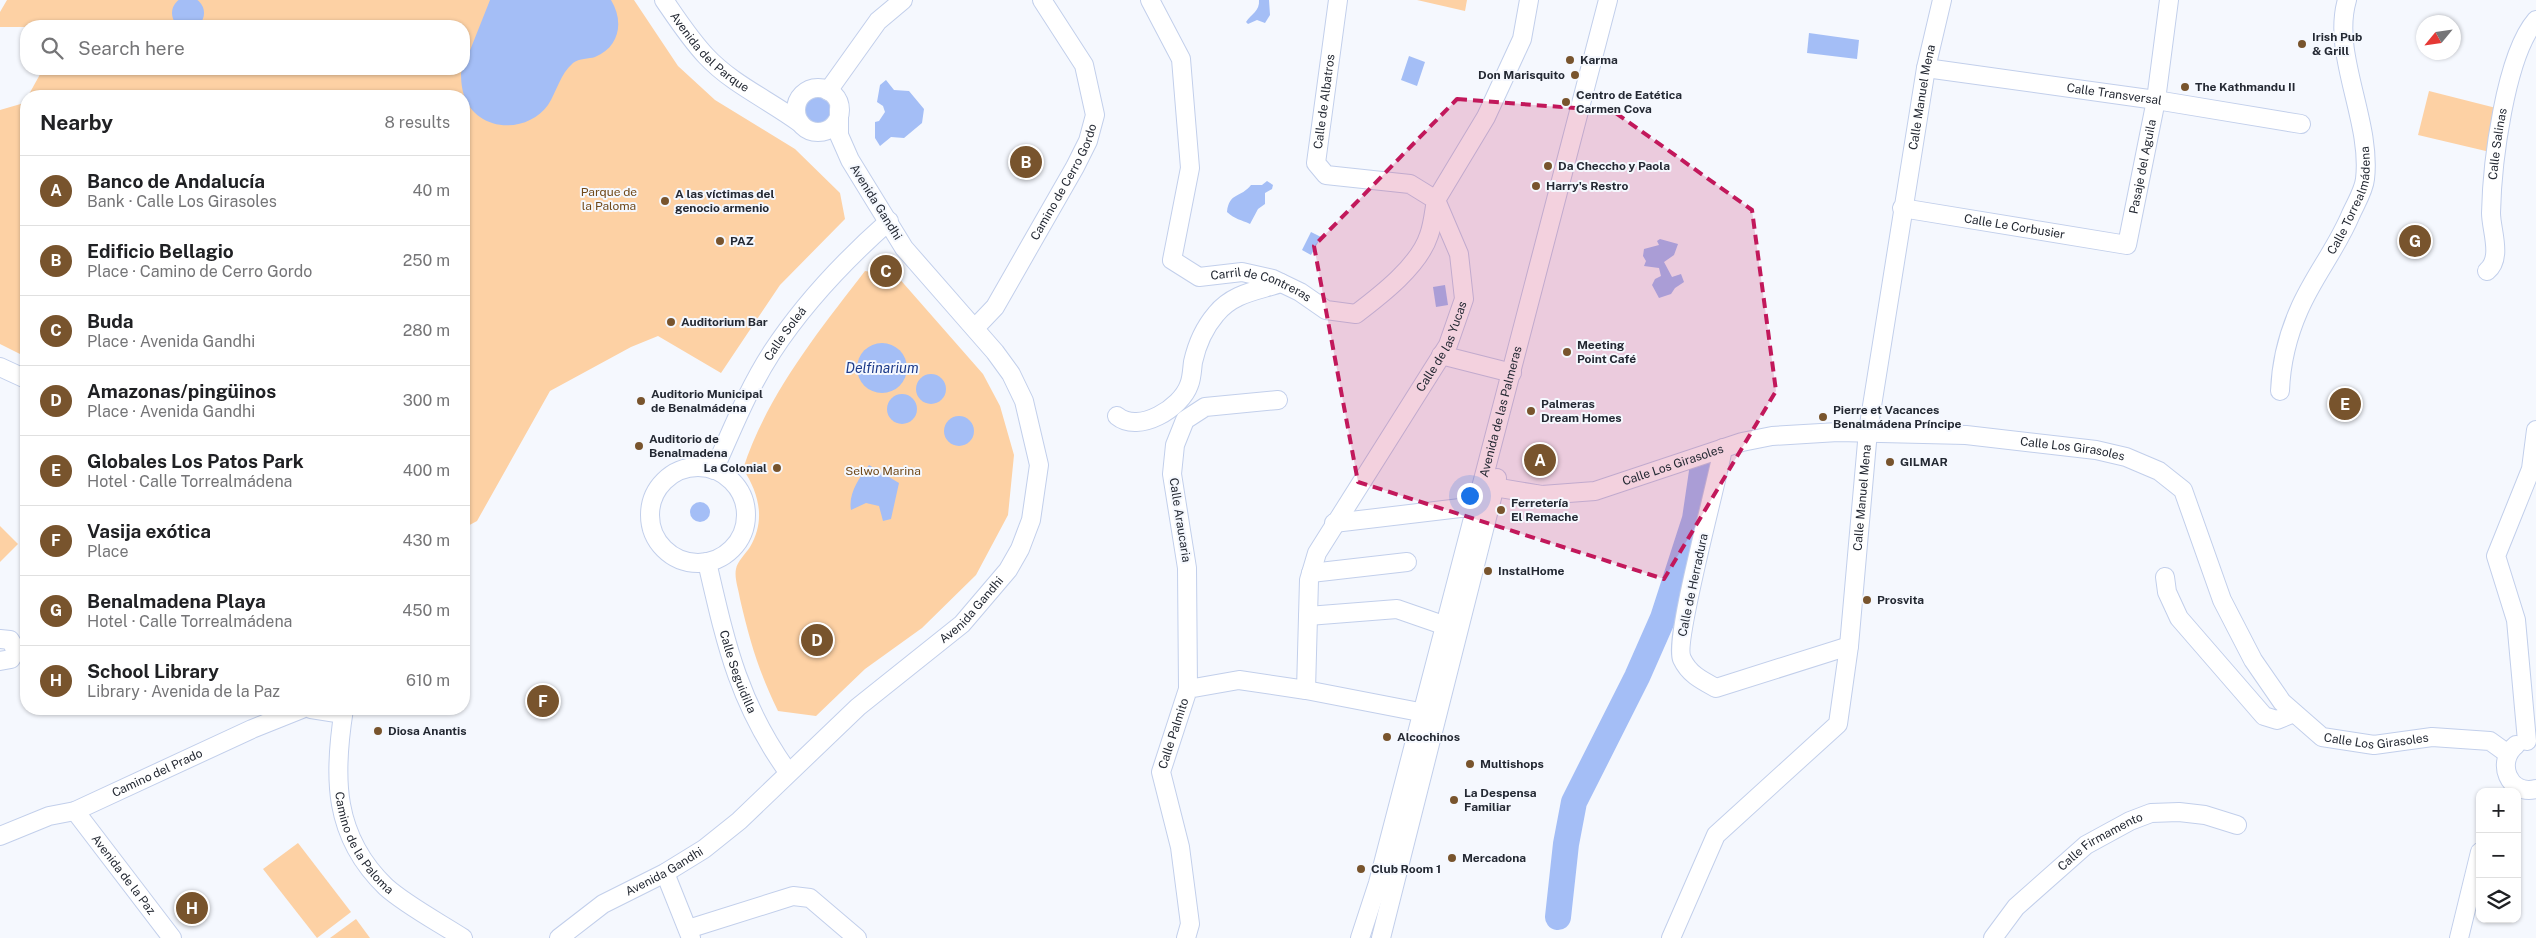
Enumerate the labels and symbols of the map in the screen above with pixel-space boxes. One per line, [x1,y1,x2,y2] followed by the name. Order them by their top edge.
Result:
[667,9,752,95] street label: Avenida del Parque
[2416,15,2461,60] north arrow
[2312,30,2362,58] place label: Irish Pub & Grill
[2296,38,2308,50] marker: Irish Pub & Grill
[1906,43,1938,151] street label: Calle Manuel Mena
[1311,53,1338,150] street label: Calle de Albatros
[1580,53,1618,67] place label: Karma
[1564,54,1576,66] marker: Karma
[1478,68,1565,82] place label: Don Marisquito
[1569,69,1581,81] marker: Don Marisquito
[2195,80,2295,94] place label: The Kathmandu II
[2066,81,2163,108] street label: Calle Transversal
[2179,81,2191,93] marker: The Kathmandu II
[1576,88,1682,116] place label: Centro de Eatética Carmen Cova
[1560,96,1572,108] marker: Centro de Eatética Carmen Cova
[2486,107,2510,180] street label: Calle Salinas
[2126,118,2159,215] street label: Pasaje del Aguila
[1028,122,1099,243] street label: Camino de Cerro Gordo
[1010,143,1042,181] pin: B
[2324,146,2373,257] street label: Calle Torrealmádena
[1558,159,1670,173] place label: Da Checcho y Paola
[1542,160,1554,172] marker: Da Checcho y Paola
[847,162,905,242] street label: Avenida Gandhi
[1546,179,1628,193] place label: Harry's Restro
[1530,180,1542,192] marker: Harry's Restro
[581,185,637,213] park label: Parque de la Paloma
[675,187,775,215] place label: A las víctimas del genocio armenio
[659,195,671,207] marker: A las víctimas del genocio armenio
[1963,211,2066,242] street label: Calle Le Corbusier
[2399,222,2431,260] pin: G
[730,234,754,248] place label: PAZ
[714,235,726,247] marker: PAZ
[870,252,902,290] pin: C
[1210,265,1314,305] street label: Carril de Contreras
[1413,299,1470,394] street label: Calle de las Yucas
[761,304,809,363] street label: Calle Soleá
[681,315,768,329] place label: Auditorium Bar
[665,316,677,328] marker: Auditorium Bar
[1577,338,1636,366] place label: Meeting Point Café
[1477,344,1525,479] street label: Avenida de las Palmeras
[1561,346,1573,358] marker: Meeting Point Café
[845,360,919,376] water label: Delfinarium
[2329,385,2361,423] pin: E
[651,387,763,415] place label: Auditorio Municipal de Benalmádena
[635,395,647,407] marker: Auditorio Municipal de Benalmádena
[1541,397,1622,425] place label: Palmeras Dream Homes
[1833,403,1961,431] place label: Pierre et Vacances Benalmádena Príncipe
[1525,405,1537,417] marker: Palmeras Dream Homes
[1817,411,1829,423] marker: Pierre et Vacances Benalmádena Príncipe
[649,432,728,460] place label: Auditorio de Benalmadena
[2019,434,2126,463] street label: Calle Los Girasoles
[633,440,645,452] marker: Auditorio de Benalmadena
[1524,441,1556,479] pin: A
[1620,442,1725,488] street label: Calle Los Girasoles
[1850,444,1874,551] street label: Calle Manuel Mena
[1900,455,1948,469] place label: GILMAR
[1884,456,1896,468] marker: GILMAR
[704,461,767,475] place label: La Colonial
[771,462,783,474] marker: La Colonial
[845,464,921,478] park label: Selwo Marina
[1166,477,1194,563] street label: Calle Araucaria
[1457,483,1483,509] your location
[1511,496,1578,524] place label: Ferretería El Remache
[1495,504,1507,516] marker: Ferretería El Remache
[1675,532,1711,638] street label: Calle de Herradura
[1498,564,1564,578] place label: InstalHome
[1482,565,1494,577] marker: InstalHome
[937,574,1006,646] street label: Avenida Gandhi
[1877,593,1924,607] place label: Prosvita
[1861,594,1873,606] marker: Prosvita
[801,621,833,659] pin: D
[717,629,759,715] street label: Calle Seguidilla
[527,682,559,720] pin: F
[1155,696,1192,771] street label: Calle Palmito
[388,724,467,738] place label: Diosa Anantis
[372,725,384,737] marker: Diosa Anantis
[1397,730,1460,744] place label: Alcochinos
[2323,730,2429,752] street label: Calle Los Girasoles
[1381,731,1393,743] marker: Alcochinos
[110,746,205,800] street label: Camino del Prado
[1480,757,1544,771] place label: Multishops
[1464,758,1476,770] marker: Multishops
[1464,786,1537,814] place label: La Despensa Familiar
[332,791,396,897] street label: Camino de la Paloma
[1448,794,1460,806] marker: La Despensa Familiar
[2055,810,2145,874] street label: Calle Firmamento
[89,832,159,918] street label: Avenida de la Paz
[623,844,706,899] street label: Avenida Gandhi
[1462,851,1526,865] place label: Mercadona
[1446,852,1458,864] marker: Mercadona
[1371,862,1441,876] place label: Club Room 1
[1355,863,1367,875] marker: Club Room 1
[176,889,208,927] pin: H

